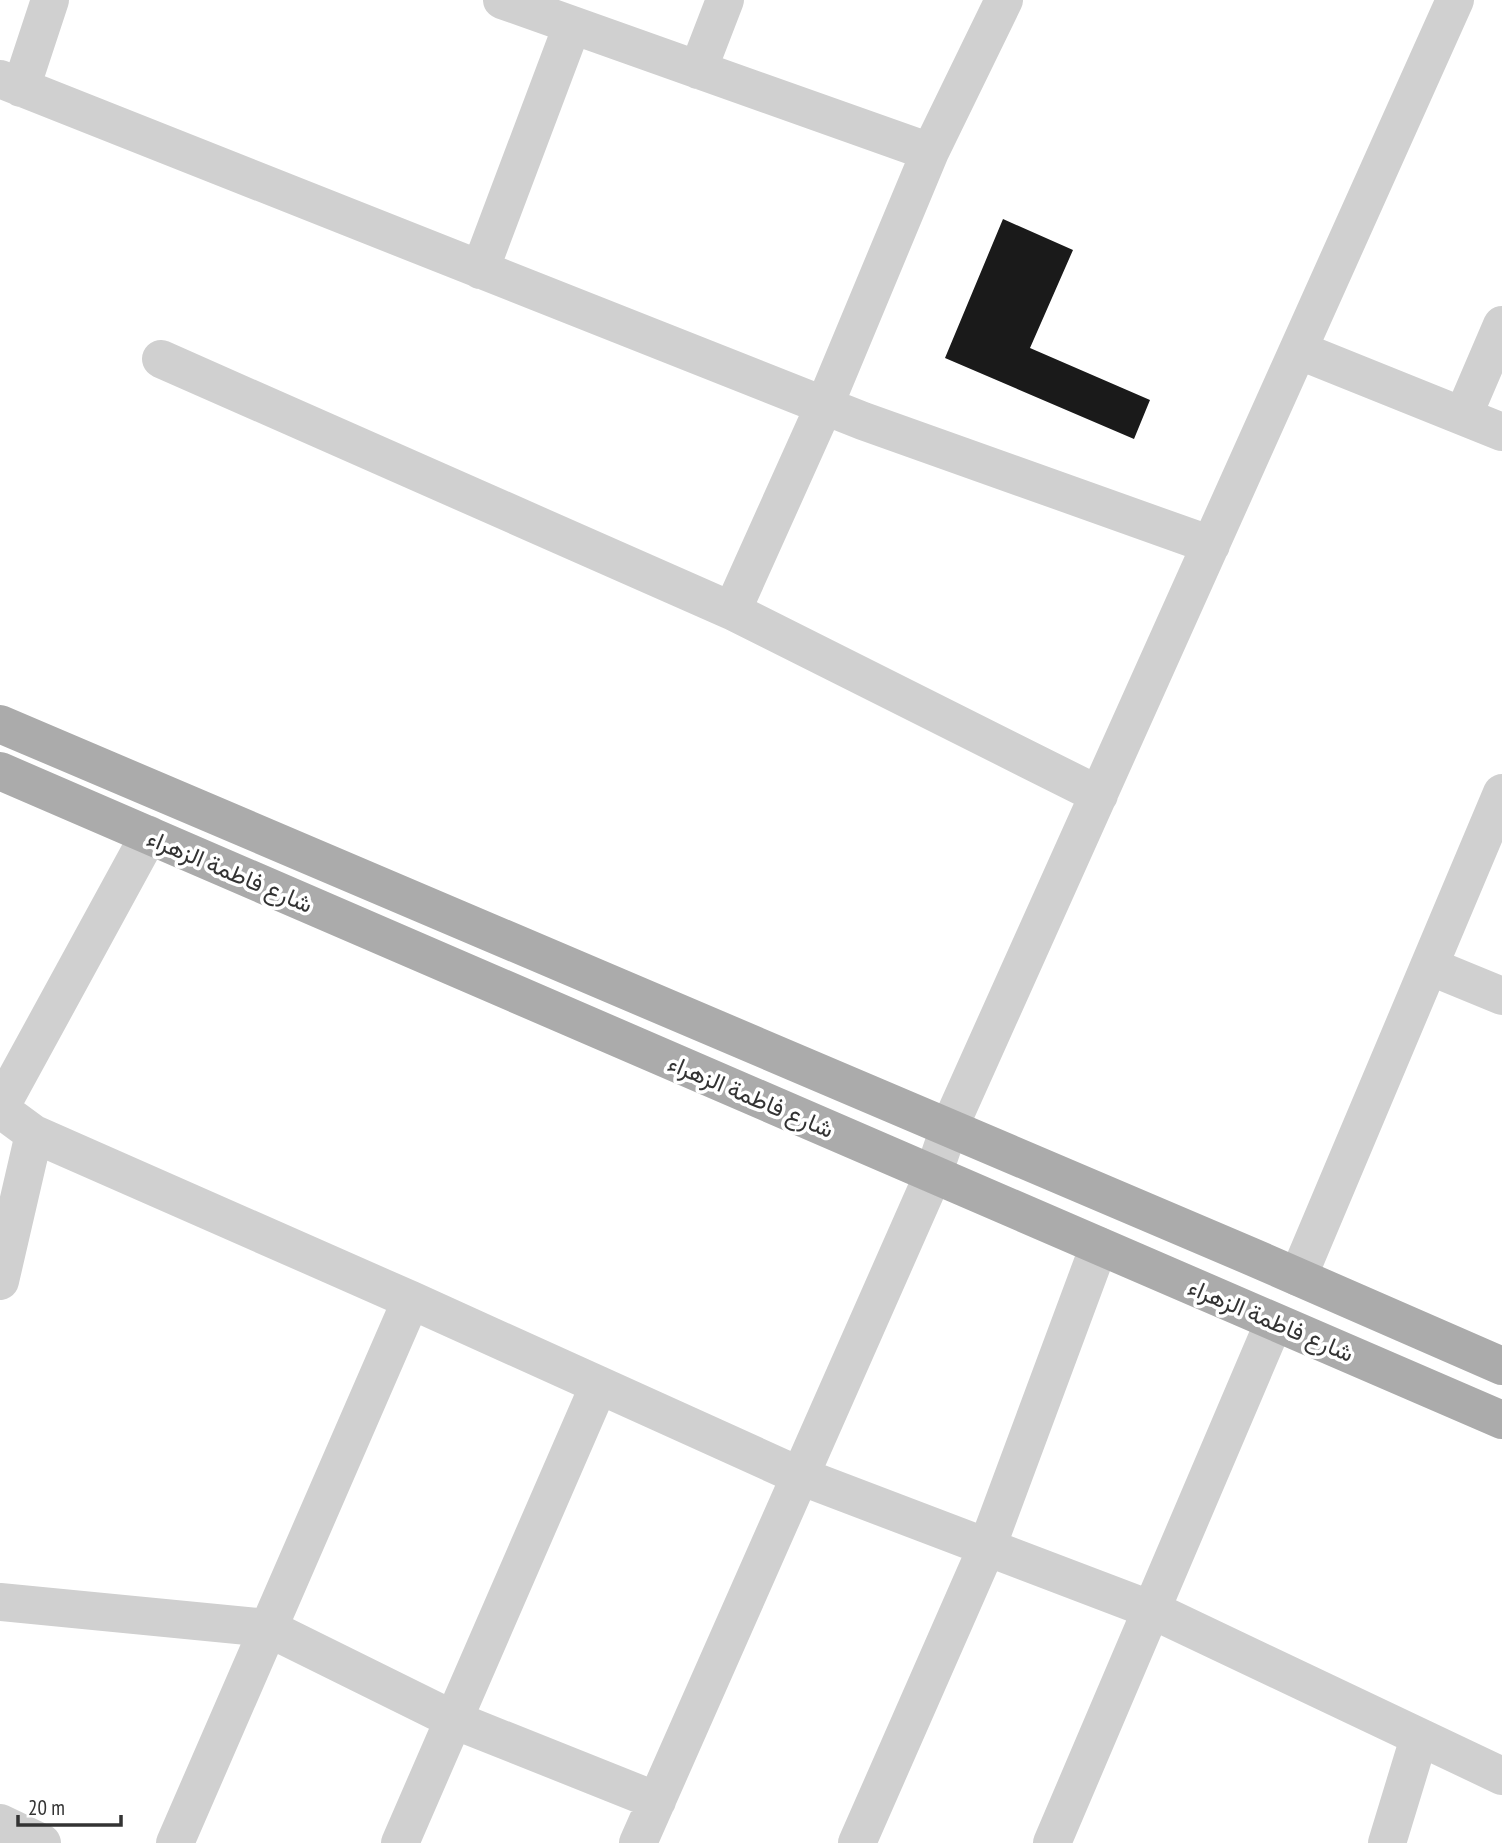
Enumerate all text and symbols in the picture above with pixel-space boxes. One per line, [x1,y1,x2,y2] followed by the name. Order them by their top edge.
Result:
[142,822,318,921] street label: شارع فاطمة الزهراء
[663,1047,839,1146] street label: شارع فاطمة الزهراء
[1183,1271,1359,1370] street label: شارع فاطمة الزهراء
[18,1784,121,1828] scale bar
[28,1794,65,1821] text: 20 m

